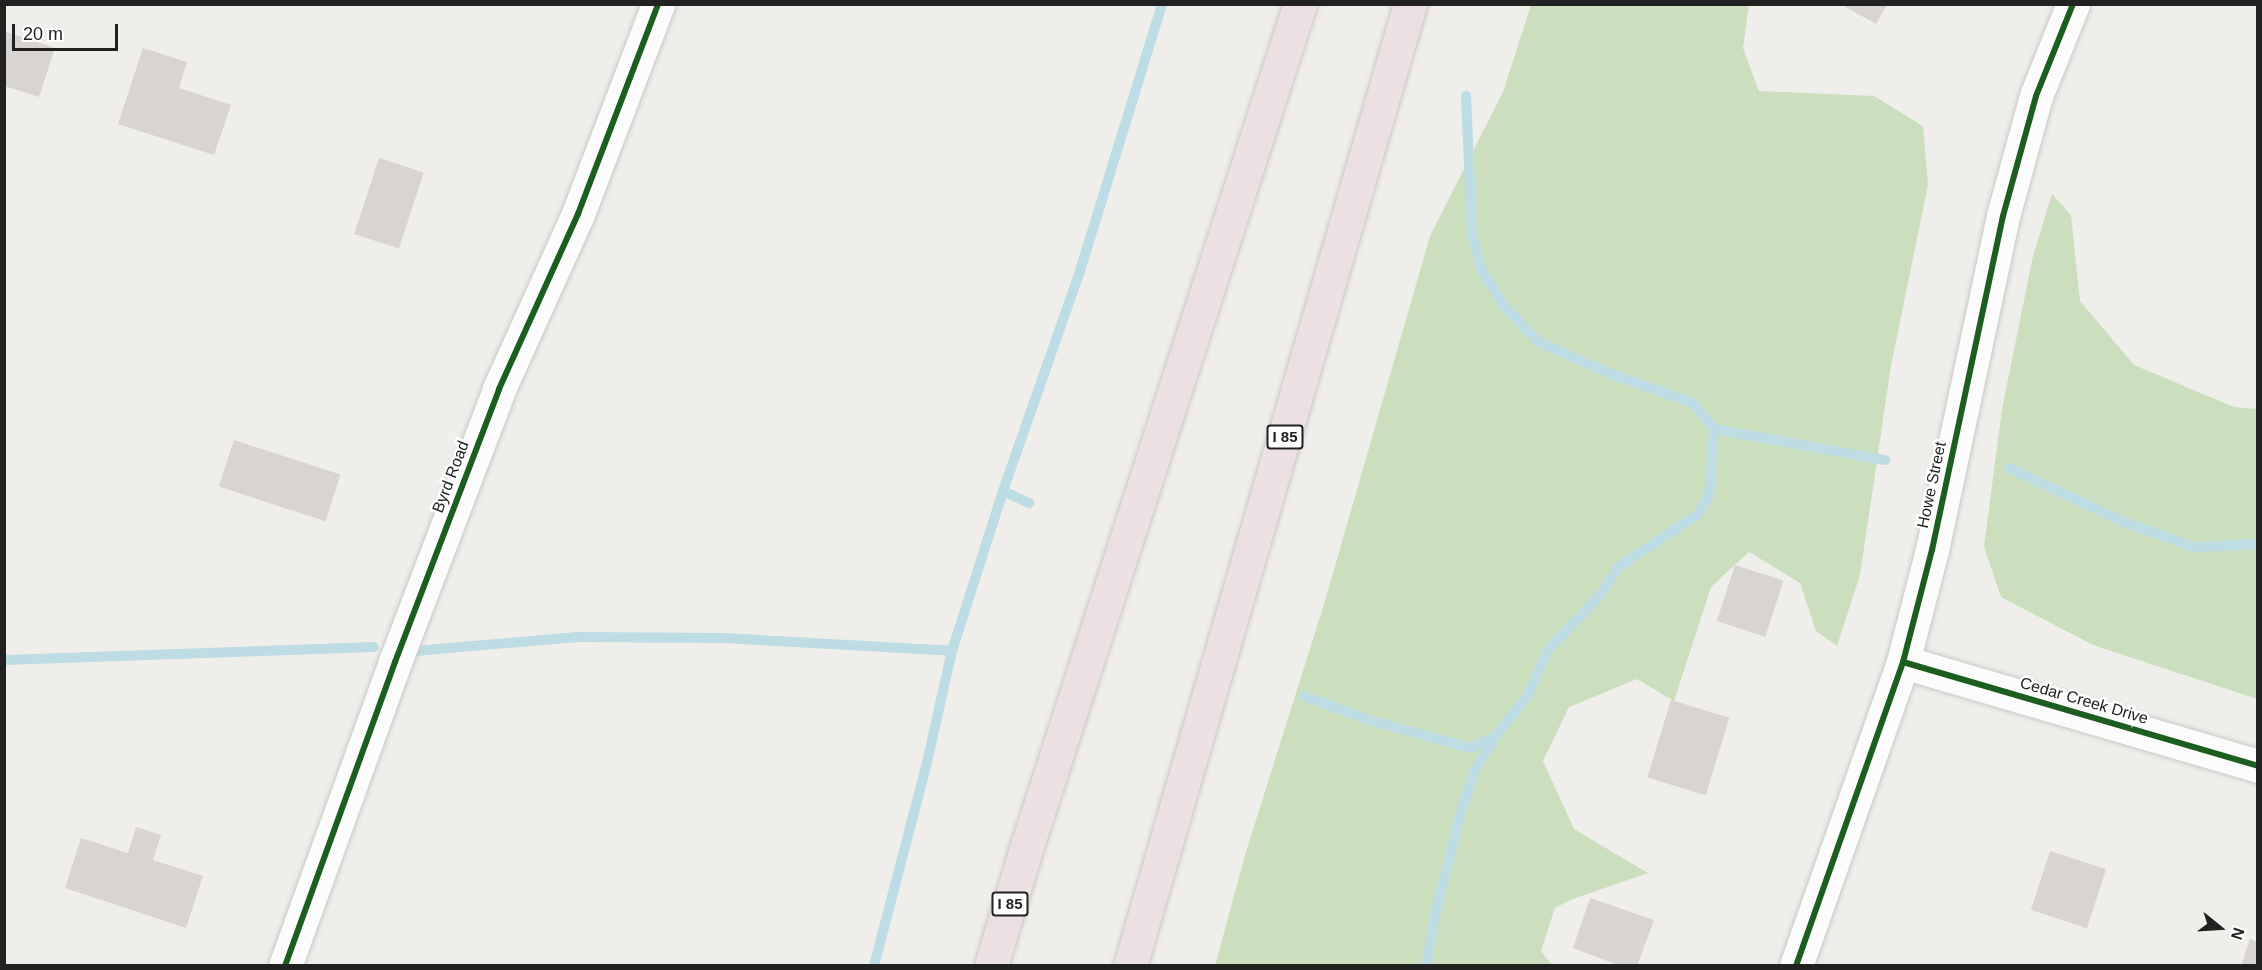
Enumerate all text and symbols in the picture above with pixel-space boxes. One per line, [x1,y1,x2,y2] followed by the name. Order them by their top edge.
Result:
[15,12,122,50] scale bar
[23,24,63,44] text: 20 m
[1266,425,1304,449] road number: I 85
[428,438,474,516] street label: Byrd Road
[1913,440,1951,530] street label: Howe Street
[2018,674,2150,728] street label: Cedar Creek Drive
[990,892,1030,916] road number: I 85
[2190,898,2250,958] north arrow
[2228,926,2247,942] text: N

